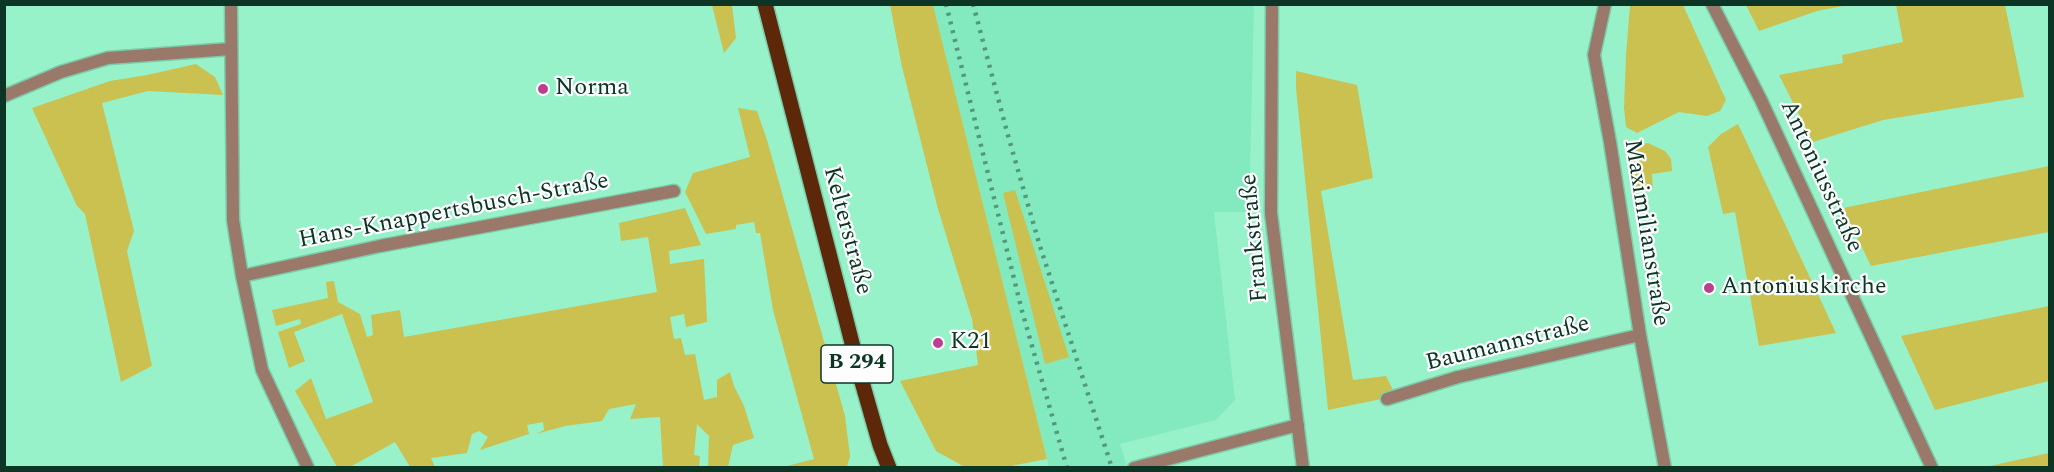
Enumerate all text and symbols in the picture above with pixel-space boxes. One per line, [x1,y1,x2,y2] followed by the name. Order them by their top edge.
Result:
[555,75,629,103] place label: Norma
[536,82,550,96] marker: Norma
[1772,96,1868,258] street label: Antoniusstraße
[1616,138,1674,328] street label: Maximilianstraße
[815,164,877,298] street label: Kelterstraße
[296,168,612,256] street label: Hans-Knappertsbusch-Straße
[1236,173,1276,303] street label: Frankstraße
[1721,274,1887,302] place label: Antoniuskirche
[1702,281,1716,295] marker: Antoniuskirche
[1423,311,1593,379] street label: Baumannstraße
[950,329,991,357] place label: K21
[931,336,945,350] marker: K21
[821,345,893,383] road number: B 294

